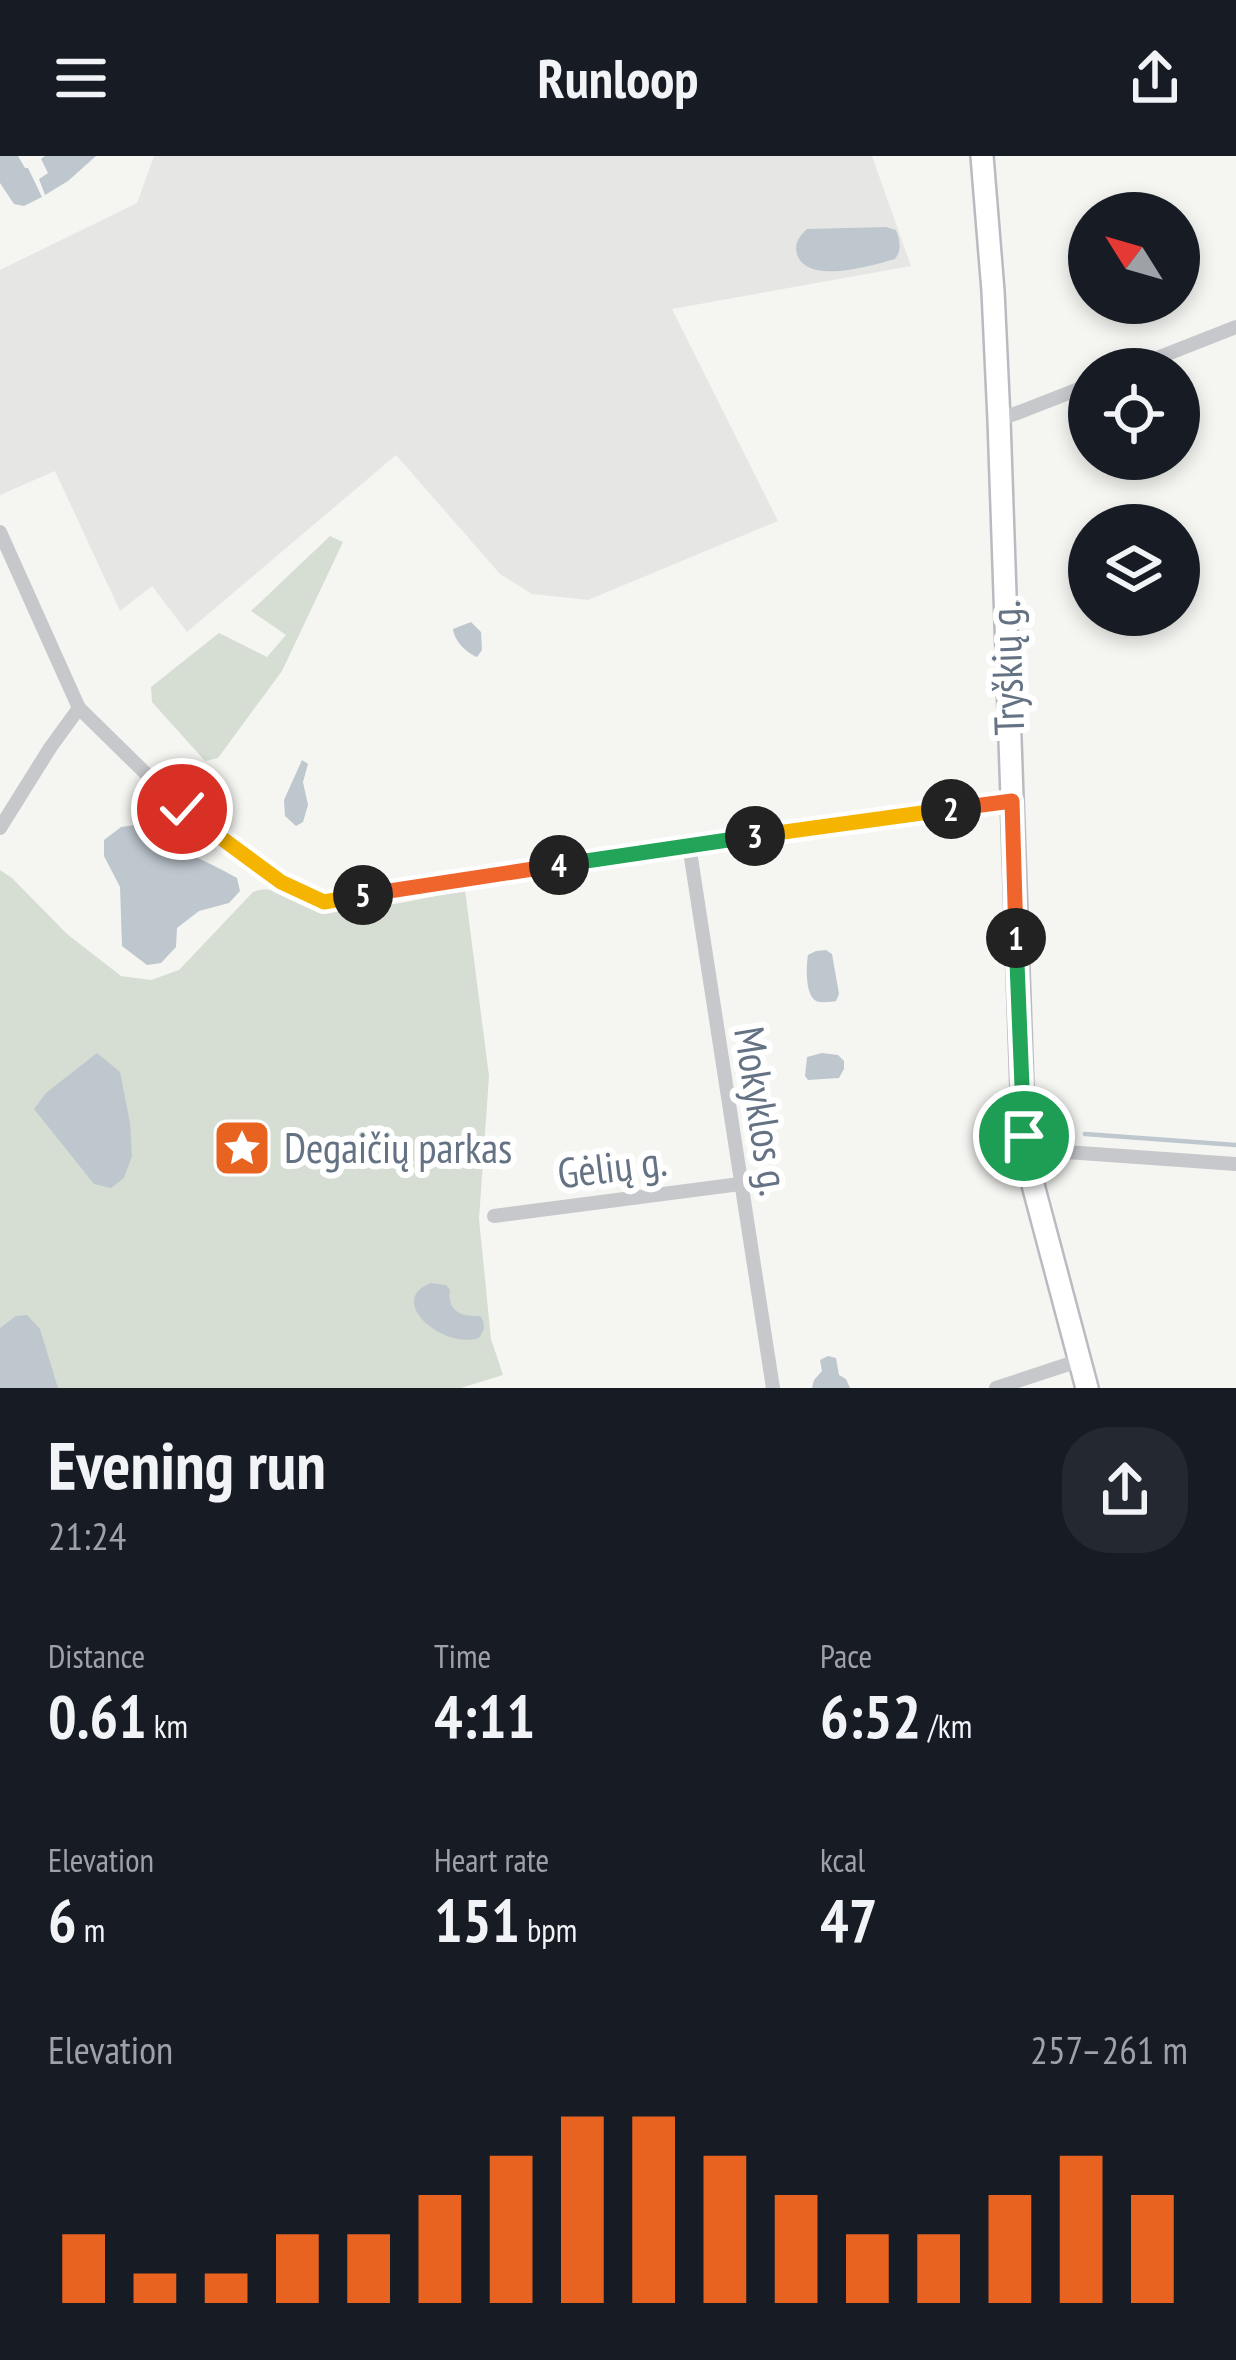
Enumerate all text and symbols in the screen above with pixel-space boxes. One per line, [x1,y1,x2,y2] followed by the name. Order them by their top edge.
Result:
[538,43,698,113] text: Runloop
[48,45,114,111] icon: menu
[1122,45,1188,111] icon: share
[1068,192,1200,324] north arrow
[1068,192,1200,636] map controls
[1068,348,1200,480] button: locate
[1068,504,1200,636] button: layers
[977,600,1036,736] street label: Tryškių g.
[131,758,233,860] pin
[149,776,215,842] icon: check
[921,779,981,839] pin: 2
[943,787,959,830] text: 2
[725,806,785,866] pin: 3
[747,814,763,857] text: 3
[529,835,589,895] pin: 4
[551,843,567,886] text: 4
[333,865,393,925] pin: 5
[355,873,371,916] text: 5
[986,908,1046,968] pin: 1
[1008,916,1024,959] text: 1
[722,1023,803,1199] street label: Mokyklos g.
[973,1085,1075,1187] pin
[991,1103,1057,1169] icon: arrive
[211,1117,273,1179] place icon: Degaičių parkas
[284,1120,512,1175] place label: Degaičių parkas
[554,1133,670,1200] street label: Gėlių g.
[48,1422,326,1507] text: Evening run
[1062,1427,1188,1553] button: share
[48,1510,126,1561] text: 21:24
[48,1634,145,1677] text: Distance
[434,1634,491,1677] text: Time
[820,1634,872,1677] text: Pace
[48,1677,147,1755] text: 0.61
[434,1677,535,1755] text: 4:11
[820,1677,921,1755] text: 6:52
[147,1704,188,1747] text: km
[921,1704,972,1747] text: /km
[48,1838,154,1881] text: Elevation
[434,1838,549,1881] text: Heart rate
[820,1838,865,1881] text: kcal
[48,1881,77,1959] text: 6
[434,1881,520,1959] text: 151
[820,1881,877,1959] text: 47
[77,1908,105,1951] text: m
[520,1908,577,1951] text: bpm
[48,2024,173,2075] text: Elevation
[1030,2024,1188,2075] text: 257–261 m

